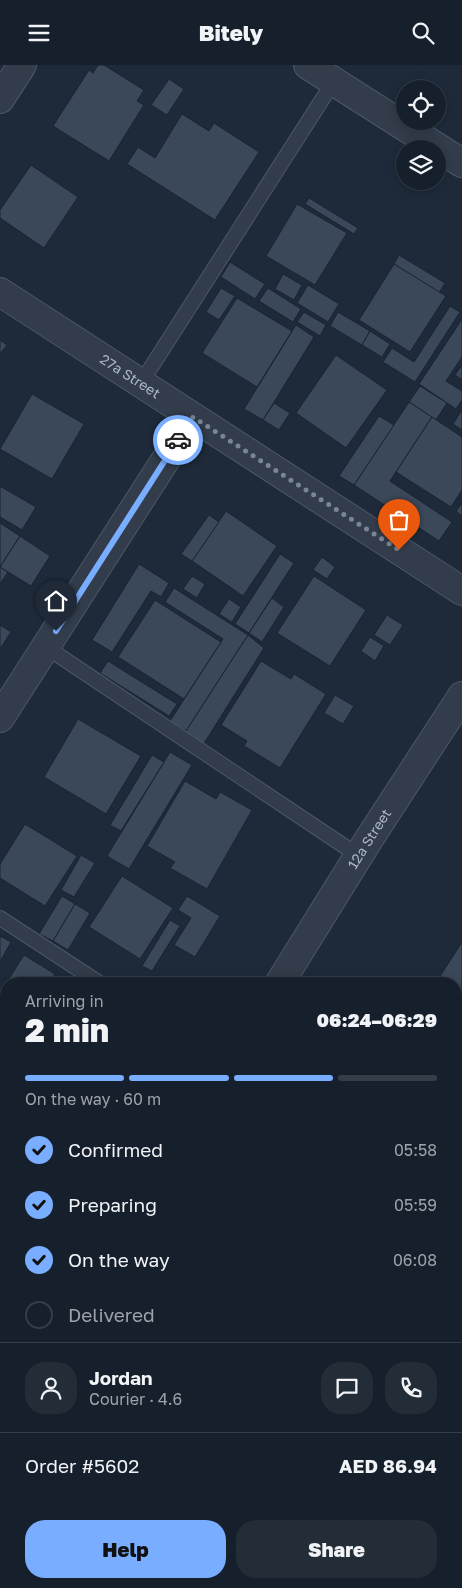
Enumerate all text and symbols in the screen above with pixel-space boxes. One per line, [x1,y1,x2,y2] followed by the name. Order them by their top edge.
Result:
[25,19,53,47] icon: menu
[199,19,263,46] text: Bitely
[409,19,437,47] icon: search
[396,80,446,190] map controls
[396,80,446,130] button: locate
[396,140,446,190] button: layers
[97,350,164,402] street label: 27a Street
[153,415,203,465] courier
[164,426,192,454] icon: car
[378,499,420,550] pin
[385,506,413,534] icon: bag
[35,580,77,631] pin
[42,587,70,615] icon: home
[344,805,394,872] street label: 12a Street
[25,991,104,1011] text: Arriving in
[317,1008,437,1031] text: 06:24–06:29
[25,1011,109,1049] text: 2 min
[25,1089,161,1109] text: On the way · 60 m
[25,1136,53,1164] icon: check
[68,1138,163,1161] text: Confirmed
[394,1140,437,1160] text: 05:58
[25,1191,53,1219] icon: check
[68,1193,157,1216] text: Preparing
[394,1195,437,1215] text: 05:59
[25,1246,53,1274] icon: check
[68,1248,170,1271] text: On the way
[393,1250,437,1270] text: 06:08
[68,1303,155,1326] text: Delivered
[25,1362,77,1414] button: person
[321,1362,373,1414] button: chat
[385,1362,437,1414] button: phone
[89,1366,153,1389] text: Jordan
[89,1389,182,1409] text: Courier · 4.6
[25,1454,139,1477] text: Order #5602
[339,1454,437,1477] text: AED 86.94
[25,1520,226,1578] button: Help
[236,1520,437,1578] button: Share

